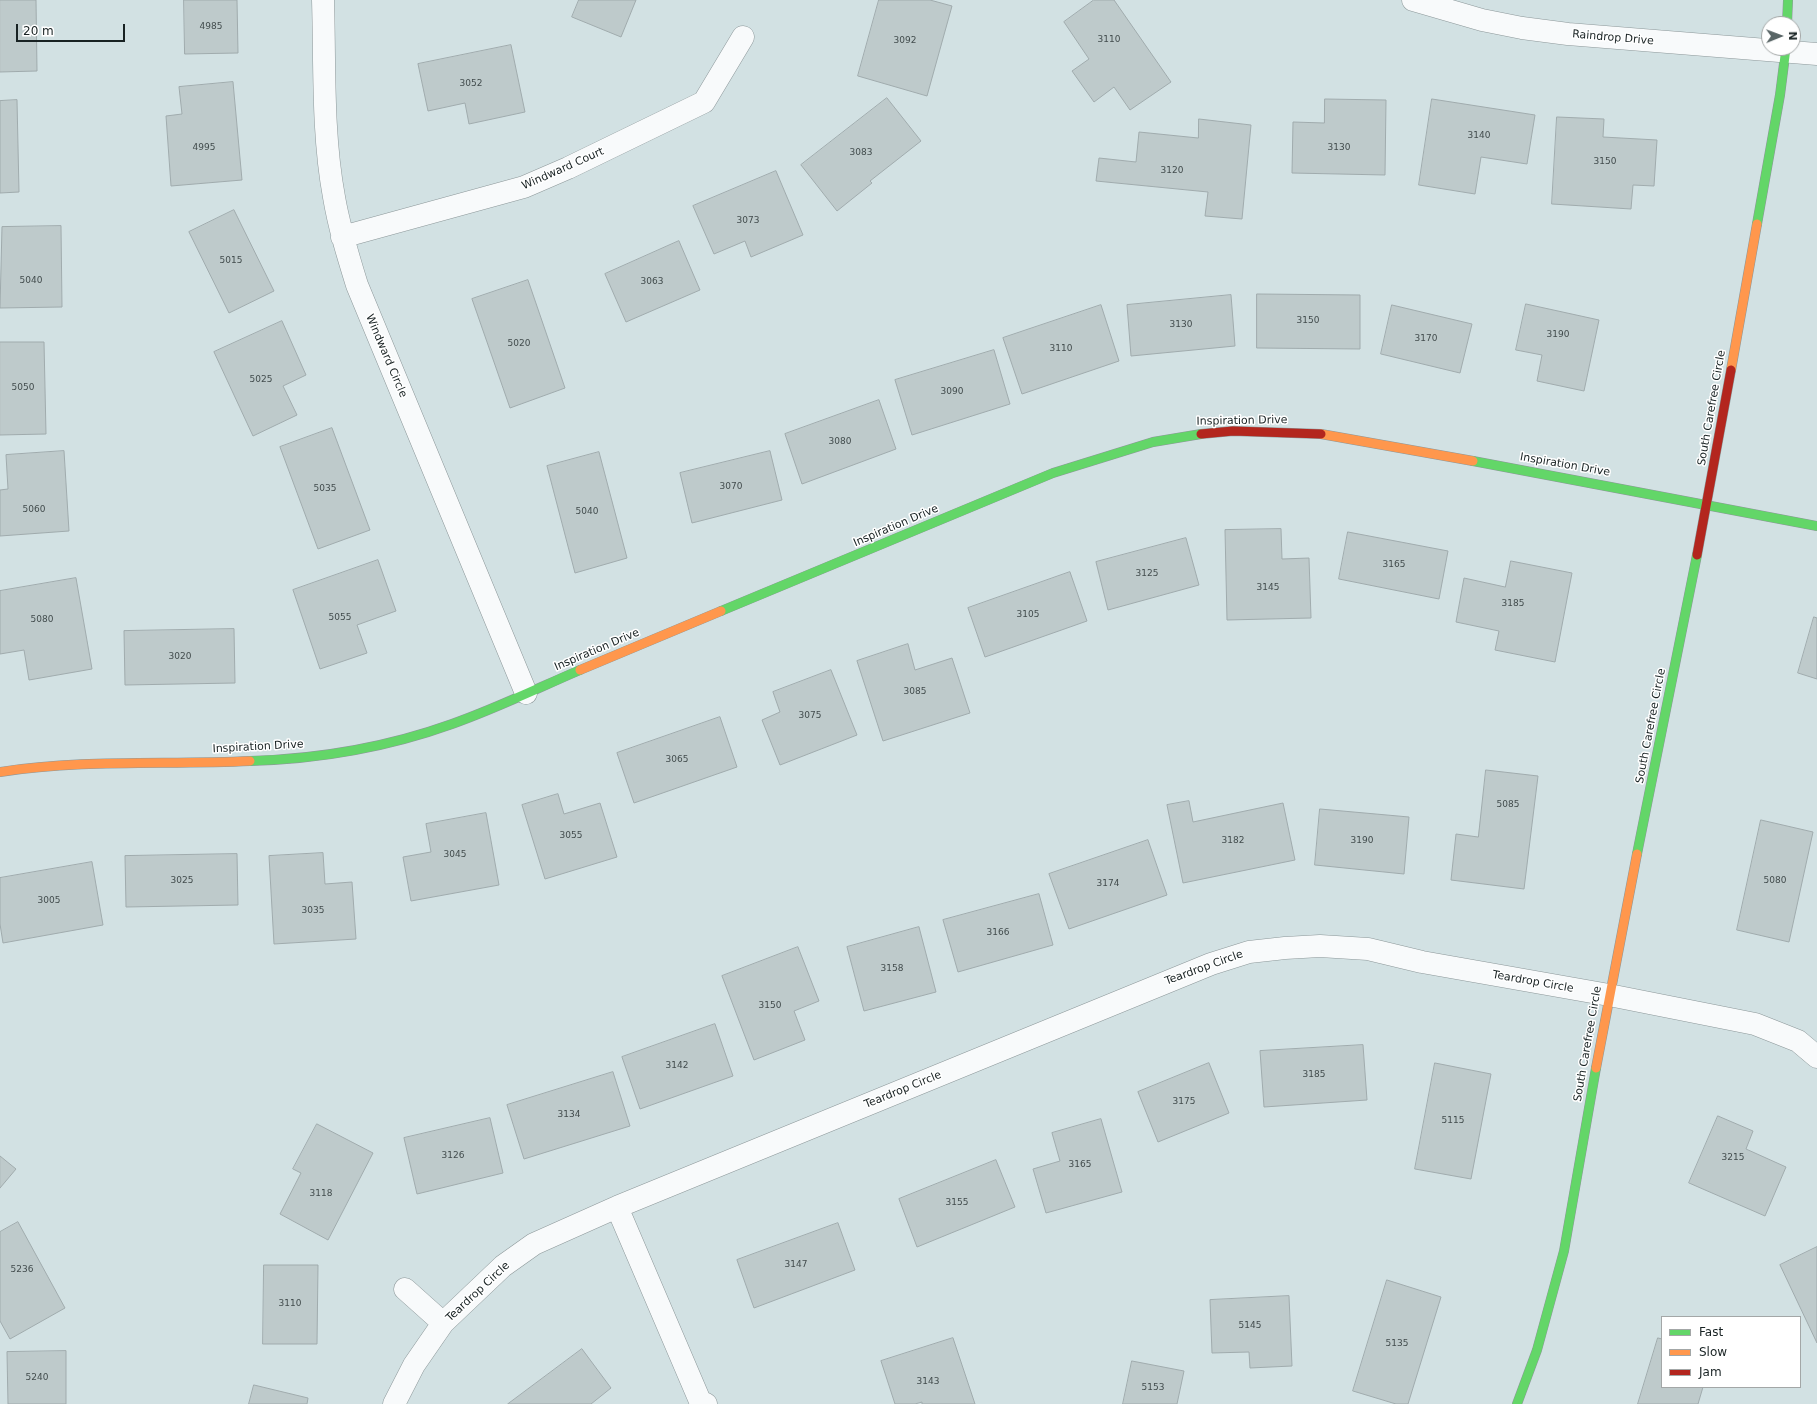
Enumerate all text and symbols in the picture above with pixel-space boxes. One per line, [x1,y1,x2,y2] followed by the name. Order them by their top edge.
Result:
[18,16,127,42] scale bar
[1761,16,1801,56] north arrow
[200,22,222,32] house number: 4985
[23,24,54,38] text: 20 m
[1572,28,1654,48] street label: Raindrop Drive
[1786,31,1799,41] text: N
[1098,35,1120,45] house number: 3110
[894,36,916,46] house number: 3092
[460,79,482,89] house number: 3052
[1468,131,1490,141] house number: 3140
[193,143,215,153] house number: 4995
[1328,143,1350,153] house number: 3130
[520,145,606,193] street label: Windward Court
[850,148,872,158] house number: 3083
[1594,157,1616,167] house number: 3150
[1161,166,1183,176] house number: 3120
[737,216,759,226] house number: 3073
[220,256,242,266] house number: 5015
[20,276,42,286] house number: 5040
[641,277,663,287] house number: 3063
[363,312,409,400] street label: Windward Circle
[1297,316,1319,326] house number: 3150
[1170,320,1192,330] house number: 3130
[1547,330,1569,340] house number: 3190
[1415,334,1437,344] house number: 3170
[508,339,530,349] house number: 5020
[1050,344,1072,354] house number: 3110
[1695,349,1729,467] street label: South Carefree Circle
[250,375,272,385] house number: 5025
[12,383,34,393] house number: 5050
[941,387,963,397] house number: 3090
[1196,414,1288,428] street label: Inspiration Drive
[829,437,851,447] house number: 3080
[1519,451,1611,479] street label: Inspiration Drive
[720,482,742,492] house number: 3070
[314,484,336,494] house number: 5035
[851,502,941,550] street label: Inspiration Drive
[23,505,45,515] house number: 5060
[576,507,598,517] house number: 5040
[1383,560,1405,570] house number: 3165
[1136,569,1158,579] house number: 3125
[1257,583,1279,593] house number: 3145
[1502,599,1524,609] house number: 3185
[1017,610,1039,620] house number: 3105
[329,613,351,623] house number: 5055
[31,615,53,625] house number: 5080
[552,626,642,674] street label: Inspiration Drive
[169,652,191,662] house number: 3020
[1633,667,1669,785] street label: South Carefree Circle
[904,687,926,697] house number: 3085
[799,711,821,721] house number: 3075
[212,738,304,756] street label: Inspiration Drive
[666,755,688,765] house number: 3065
[1497,800,1519,810] house number: 5085
[560,831,582,841] house number: 3055
[1222,836,1244,846] house number: 3182
[1351,836,1373,846] house number: 3190
[444,850,466,860] house number: 3045
[171,876,193,886] house number: 3025
[1764,876,1786,886] house number: 5080
[1097,879,1119,889] house number: 3174
[38,896,60,906] house number: 3005
[302,906,324,916] house number: 3035
[987,928,1009,938] house number: 3166
[1163,948,1245,988] street label: Teardrop Circle
[881,964,903,974] house number: 3158
[1491,968,1575,996] street label: Teardrop Circle
[1571,985,1605,1103] street label: South Carefree Circle
[759,1001,781,1011] house number: 3150
[666,1061,688,1071] house number: 3142
[862,1069,944,1111] street label: Teardrop Circle
[1303,1070,1325,1080] house number: 3185
[1173,1097,1195,1107] house number: 3175
[558,1110,580,1120] house number: 3134
[1442,1116,1464,1126] house number: 5115
[442,1151,464,1161] house number: 3126
[1722,1153,1744,1163] house number: 3215
[1069,1160,1091,1170] house number: 3165
[310,1189,332,1199] house number: 3118
[946,1198,968,1208] house number: 3155
[443,1259,513,1325] street label: Teardrop Circle
[785,1260,807,1270] house number: 3147
[11,1265,33,1275] house number: 5236
[279,1299,301,1309] house number: 3110
[1661,1316,1801,1388] legend
[1239,1321,1261,1331] house number: 5145
[1699,1325,1723,1339] text: Fast
[1386,1339,1408,1349] house number: 5135
[1699,1345,1727,1359] text: Slow
[1699,1365,1722,1379] text: Jam
[26,1373,48,1383] house number: 5240
[917,1377,939,1387] house number: 3143
[1142,1383,1164,1393] house number: 5153

